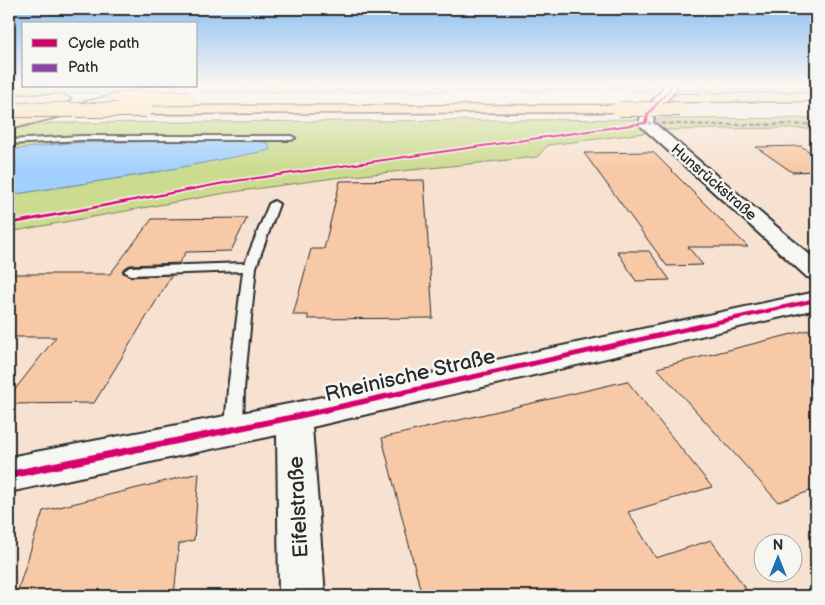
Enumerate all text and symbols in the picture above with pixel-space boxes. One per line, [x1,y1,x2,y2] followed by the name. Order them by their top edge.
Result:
[22,22,198,88] legend
[68,34,139,53] text: Cycle path
[68,58,98,77] text: Path
[667,140,760,225] street label: Hunsrückstraße
[323,344,498,407] street label: Rheinische Straße
[283,456,314,558] street label: Eifelstraße
[752,532,802,582] north arrow
[773,537,783,554] text: N

